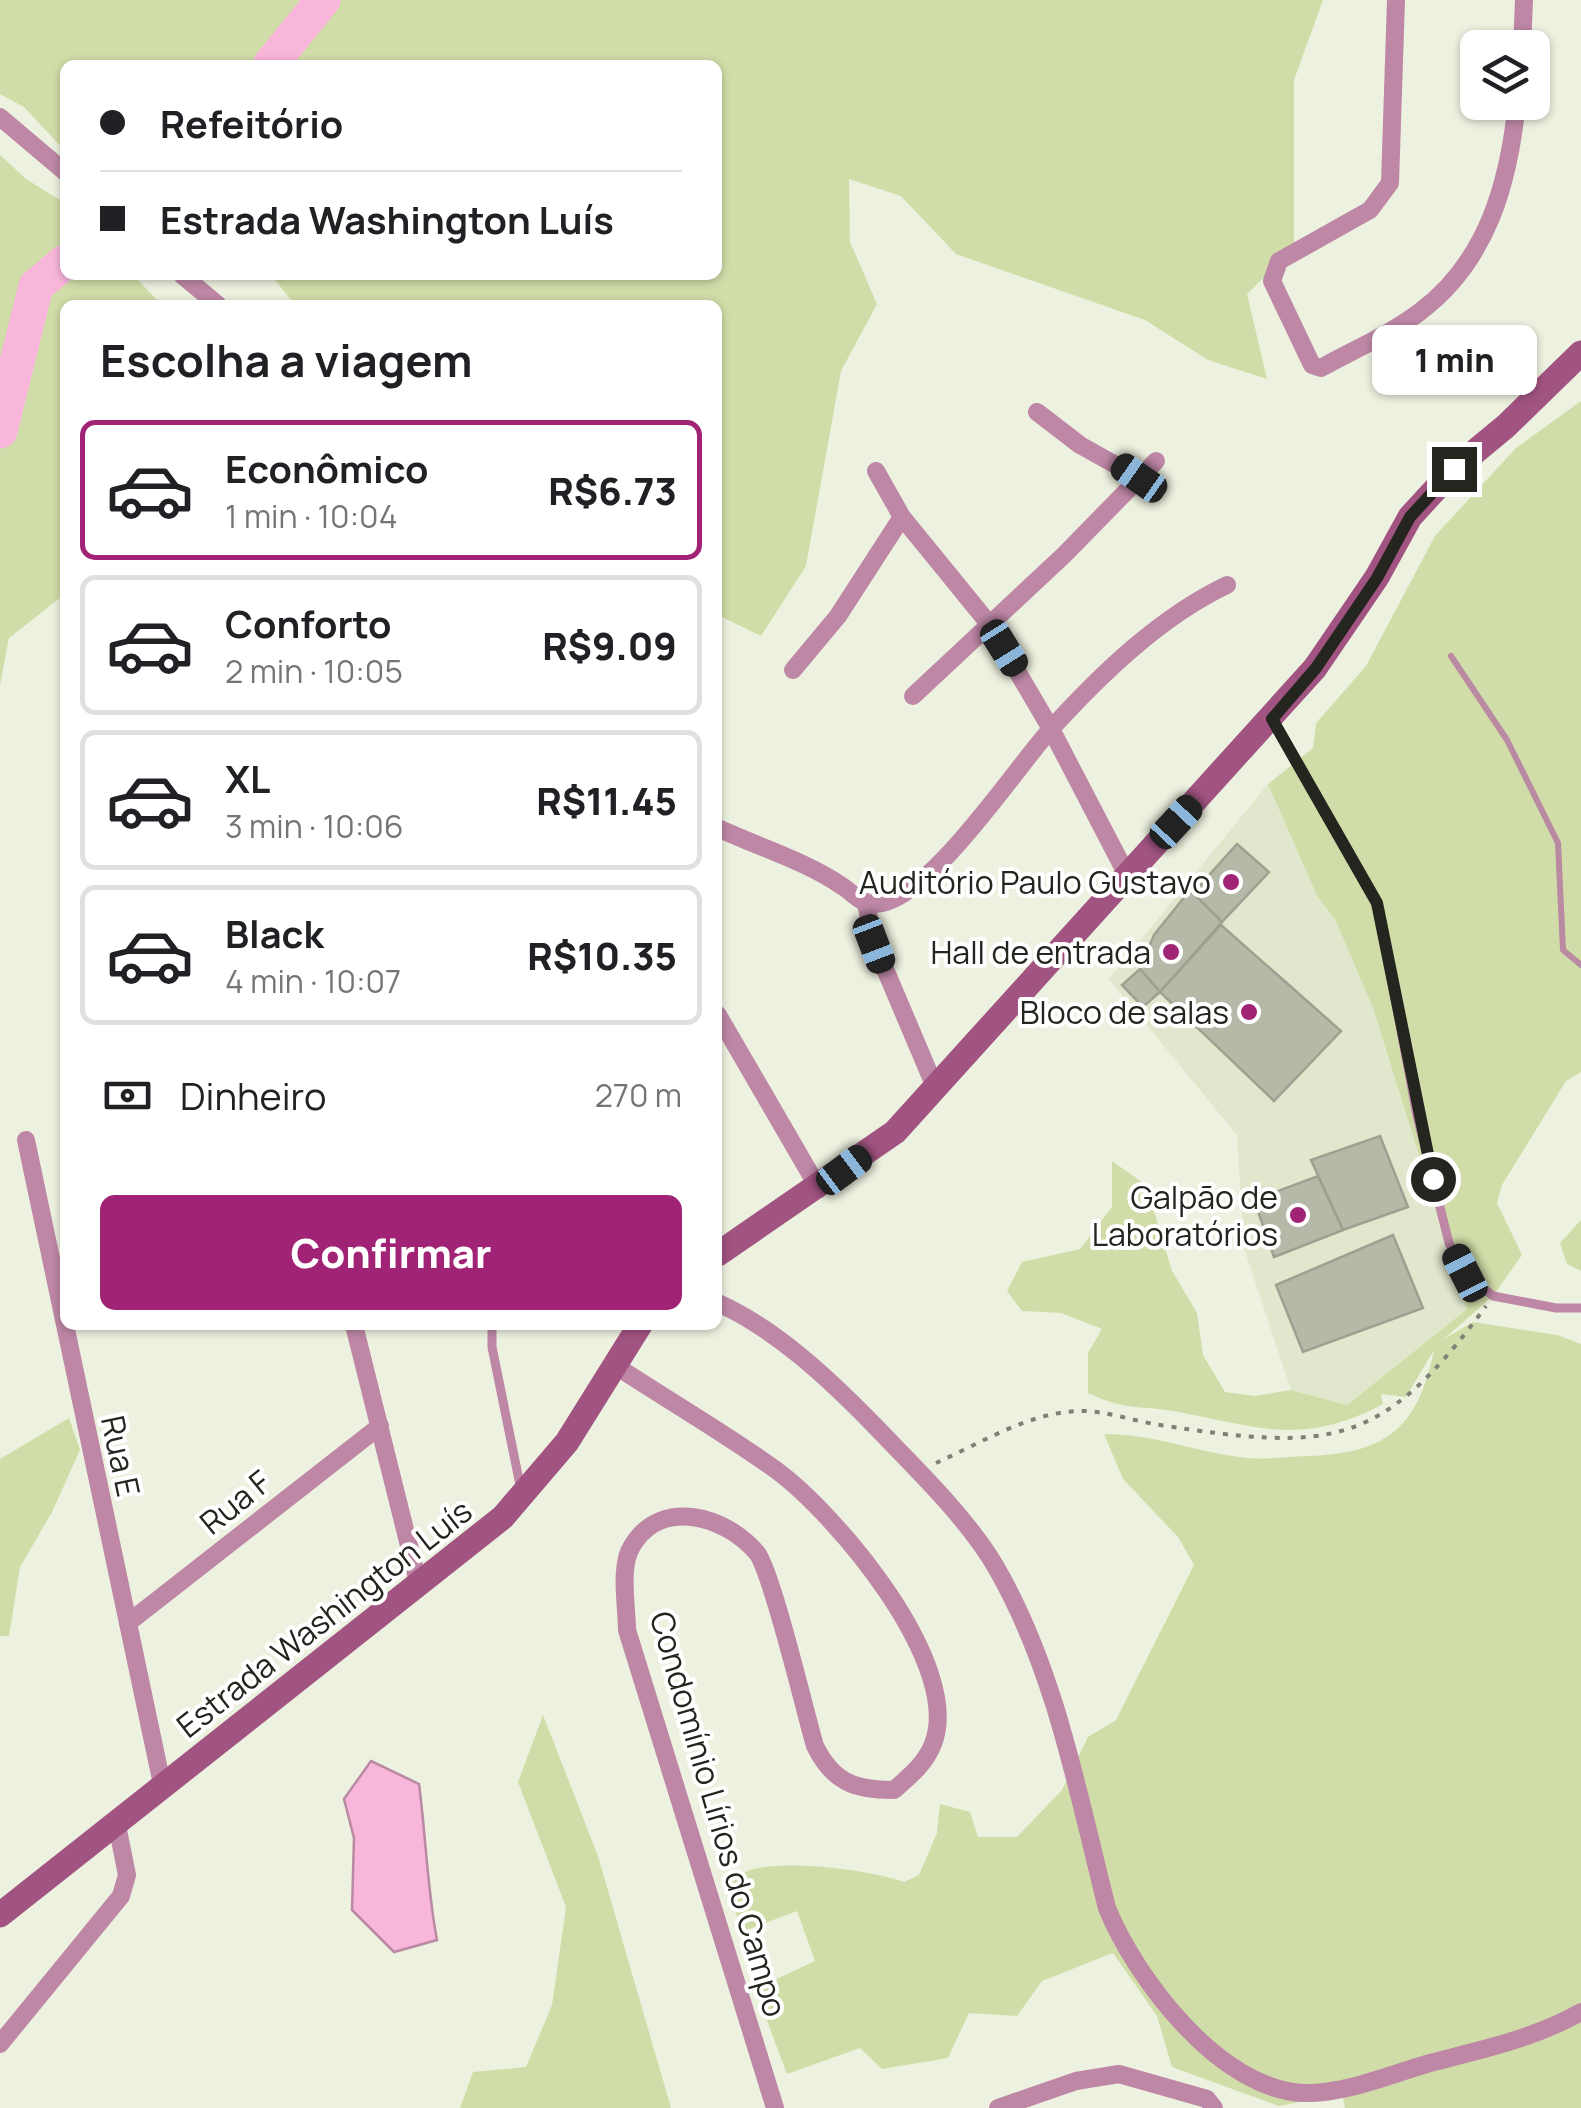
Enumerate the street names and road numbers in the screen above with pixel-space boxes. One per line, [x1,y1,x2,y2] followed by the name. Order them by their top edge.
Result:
[91,1412,151,1500] street label: Rua E
[190,1460,280,1544] street label: Rua F
[167,1489,481,1747] street label: Estrada Washington Luís
[640,1606,798,2022] street label: Condomínio Lírios do Campo

